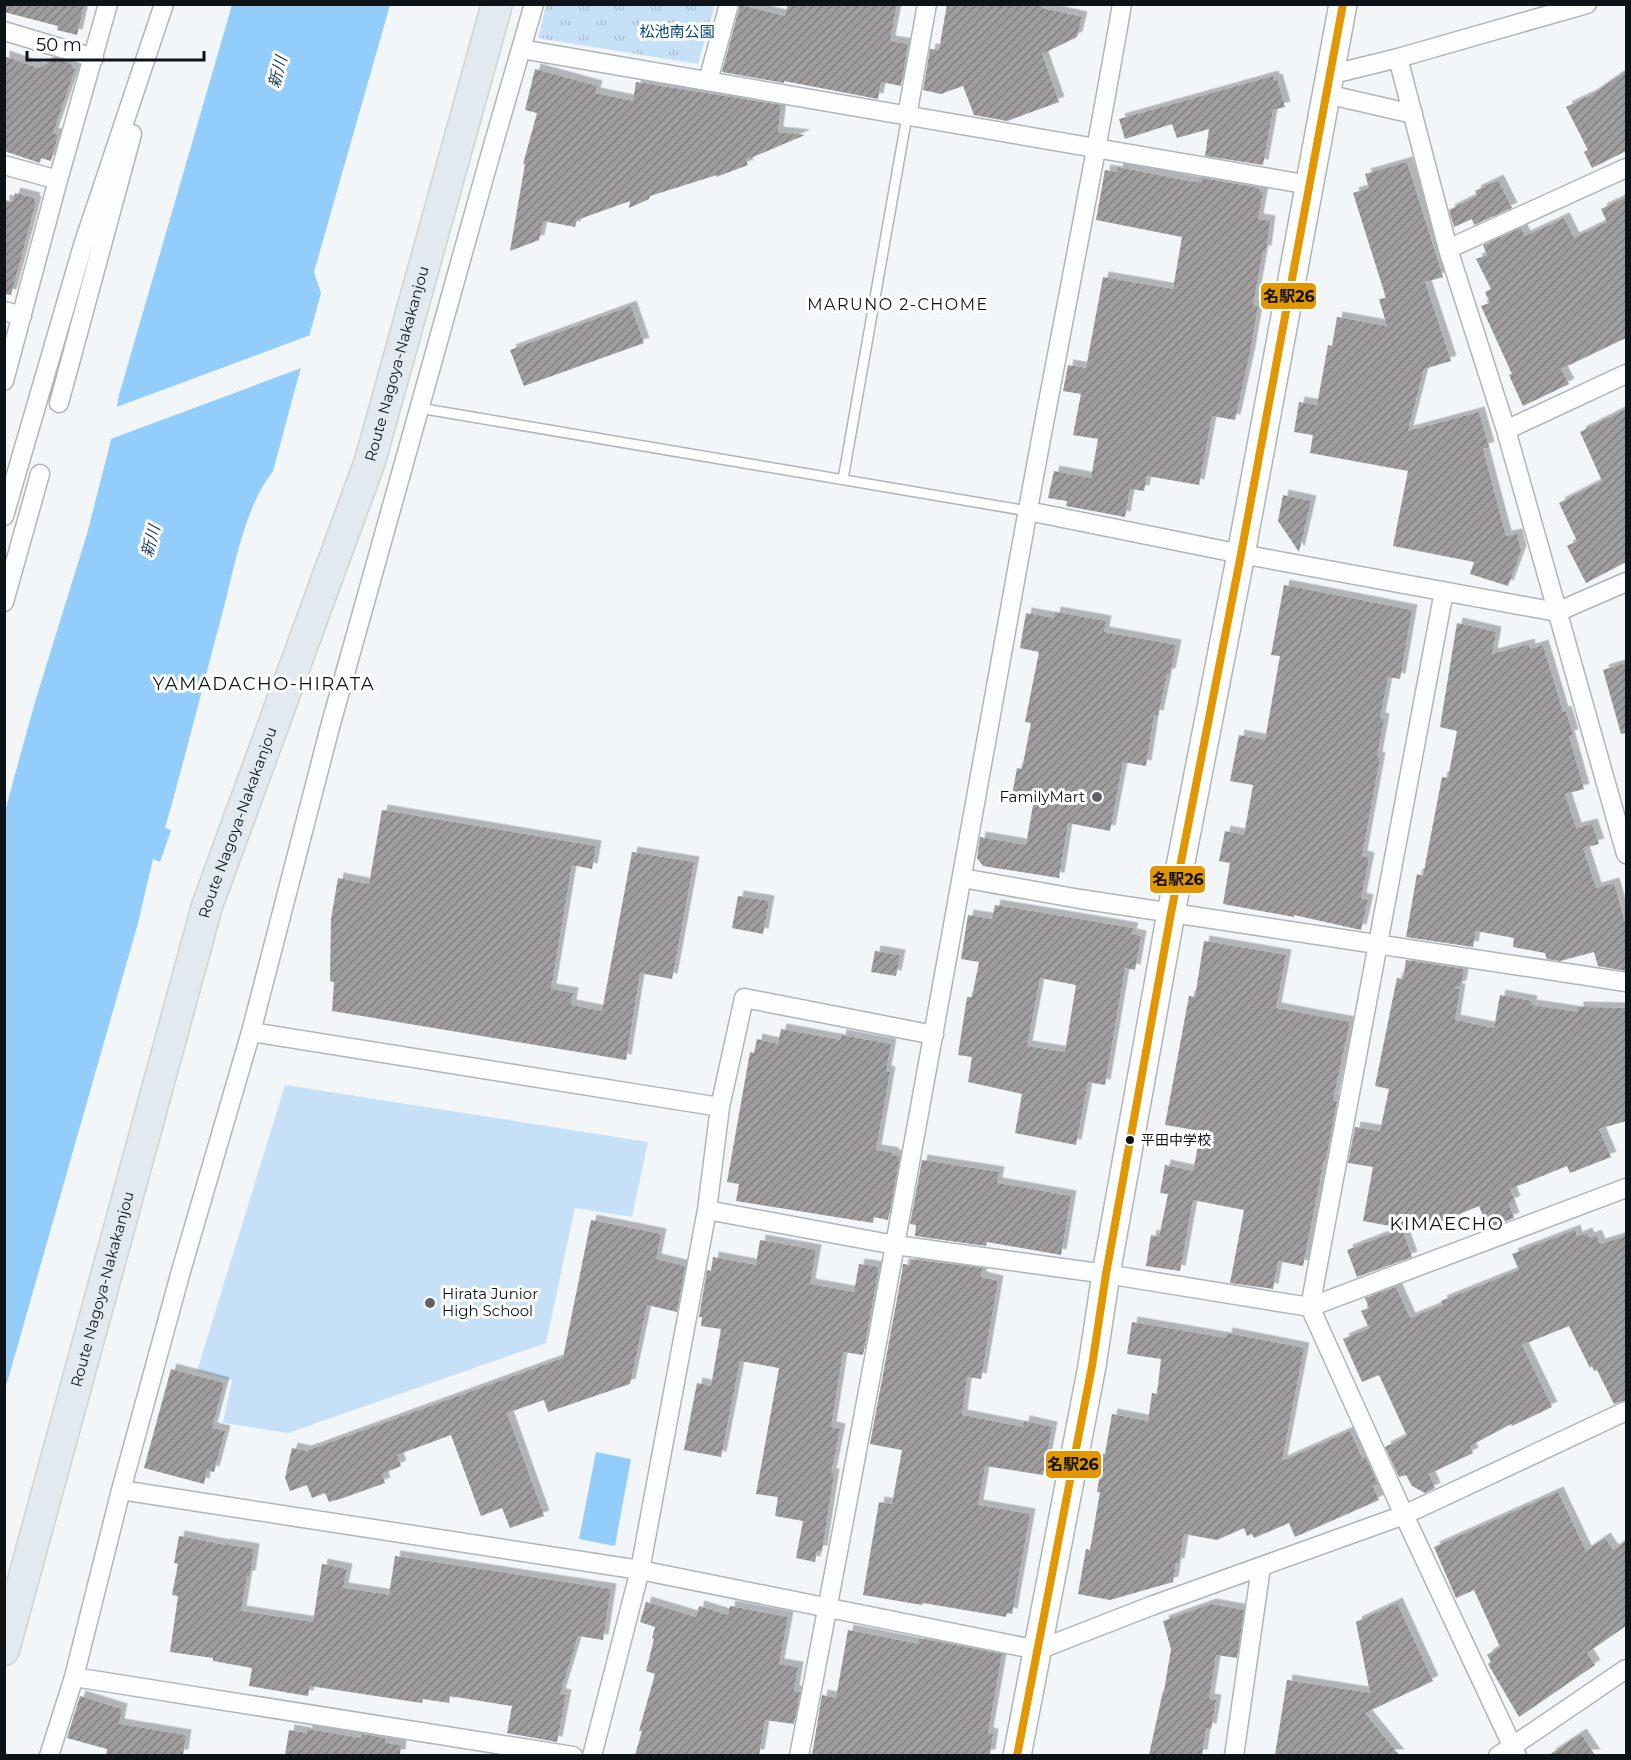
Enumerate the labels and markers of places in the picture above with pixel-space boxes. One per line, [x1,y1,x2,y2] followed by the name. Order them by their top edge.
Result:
[999,787,1085,806] place label: FamilyMart
[1090,790,1104,804] marker: FamilyMart
[1141,1131,1211,1149] place label: 平田中学校
[1124,1134,1136,1146] marker: 平田中学校
[442,1284,538,1320] place label: Hirata Junior High School
[423,1296,437,1310] marker: Hirata Junior High School

